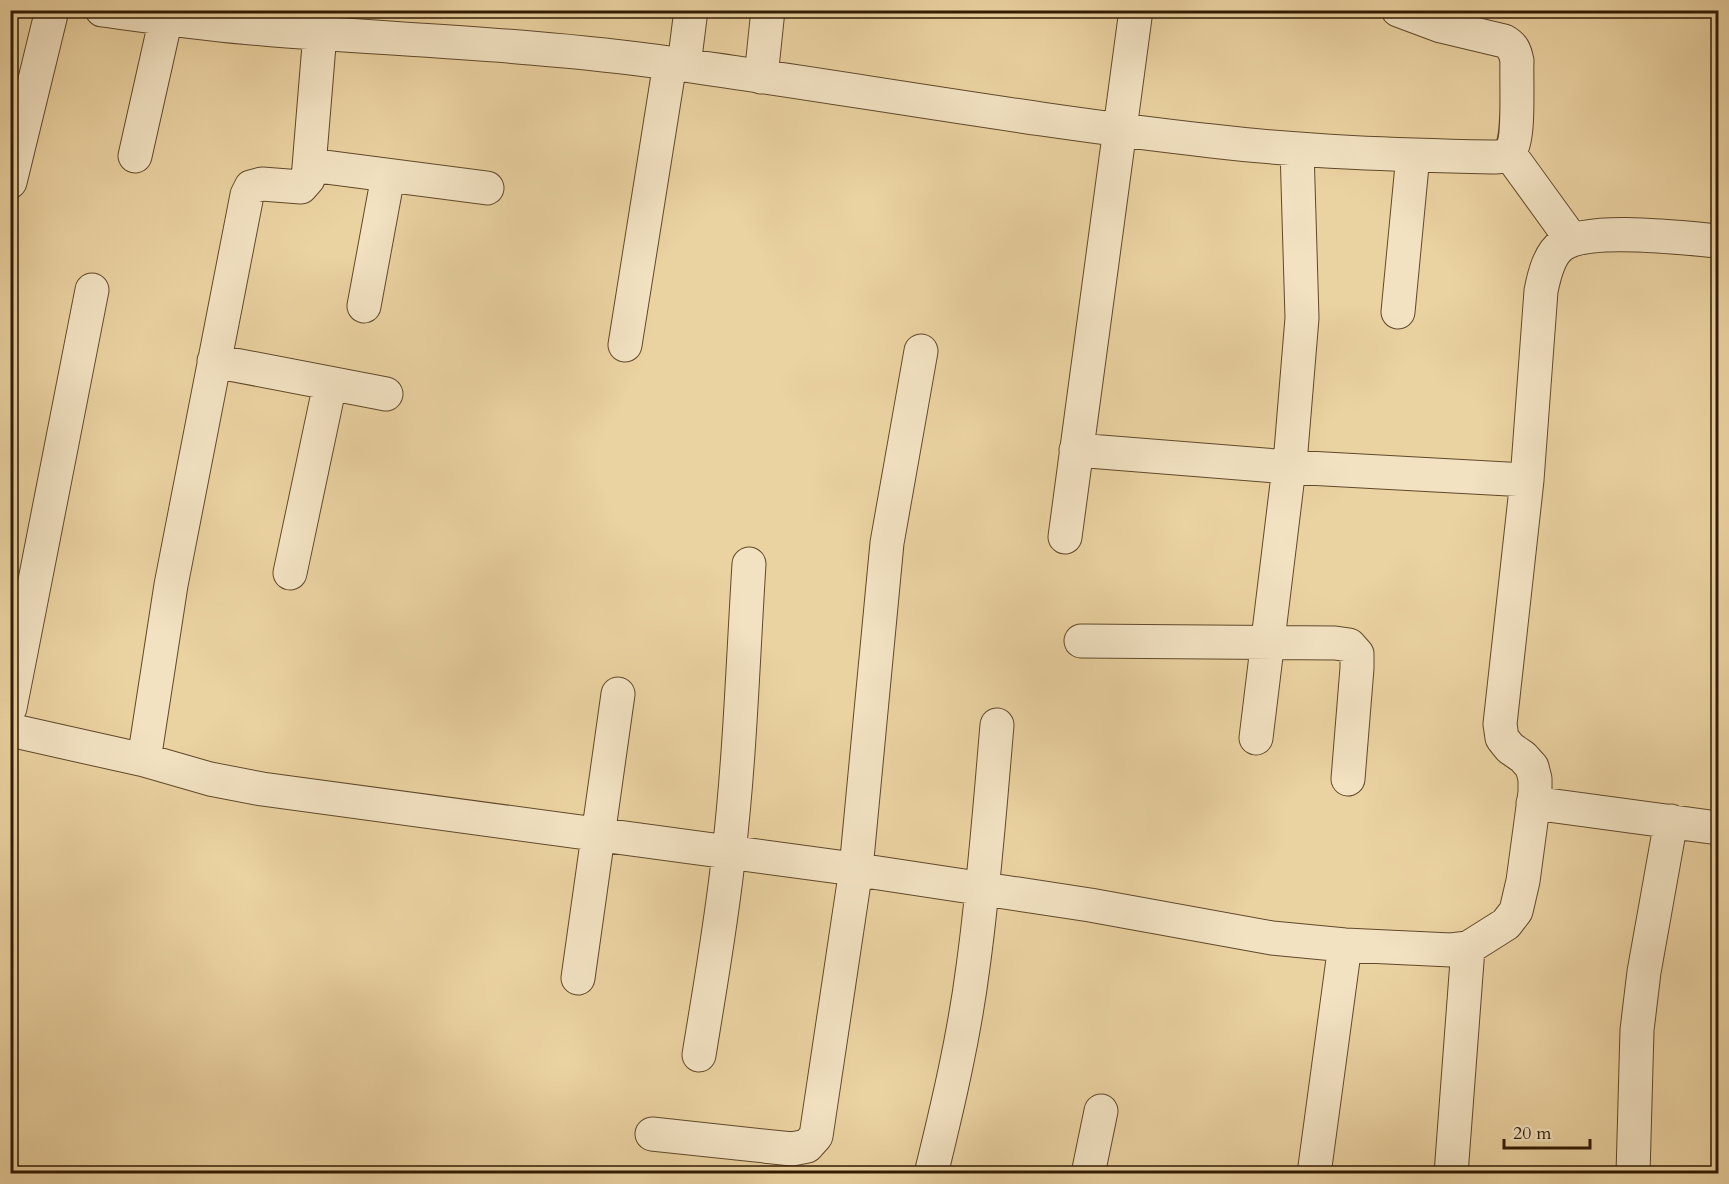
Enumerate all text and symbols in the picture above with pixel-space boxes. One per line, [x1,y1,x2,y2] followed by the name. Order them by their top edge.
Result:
[1504,1112,1590,1150] scale bar
[1513,1121,1552,1146] text: 20 m

